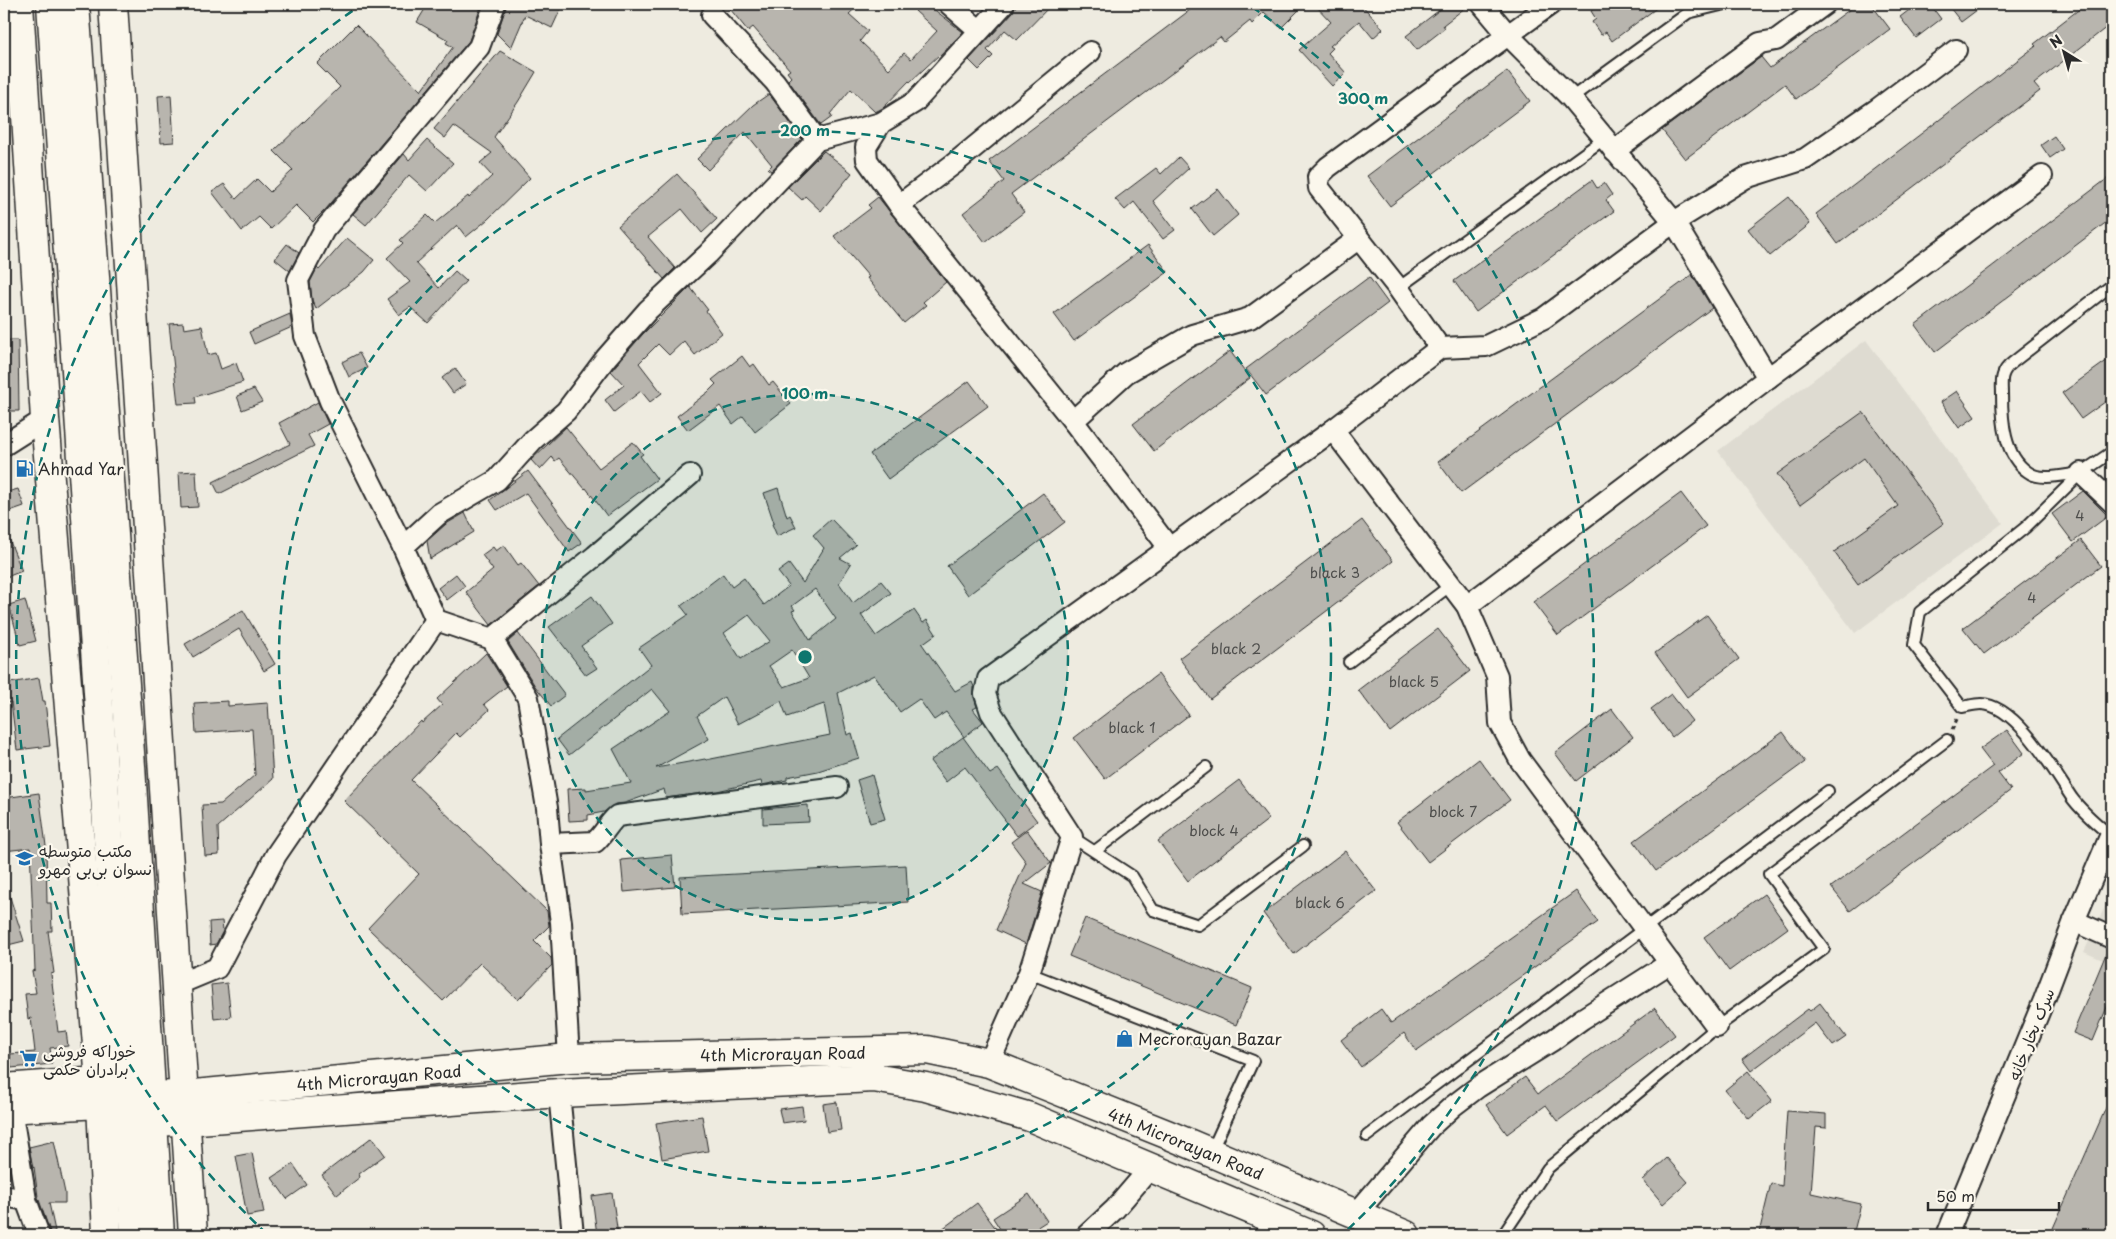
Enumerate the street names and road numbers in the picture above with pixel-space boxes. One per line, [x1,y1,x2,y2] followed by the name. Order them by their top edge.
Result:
[2001,984,2059,1084] street label: سرک بخار خانه
[700,1040,866,1066] street label: 4th Microrayan Road
[295,1058,463,1096] street label: 4th Microrayan Road
[1105,1101,1267,1185] street label: 4th Microrayan Road

